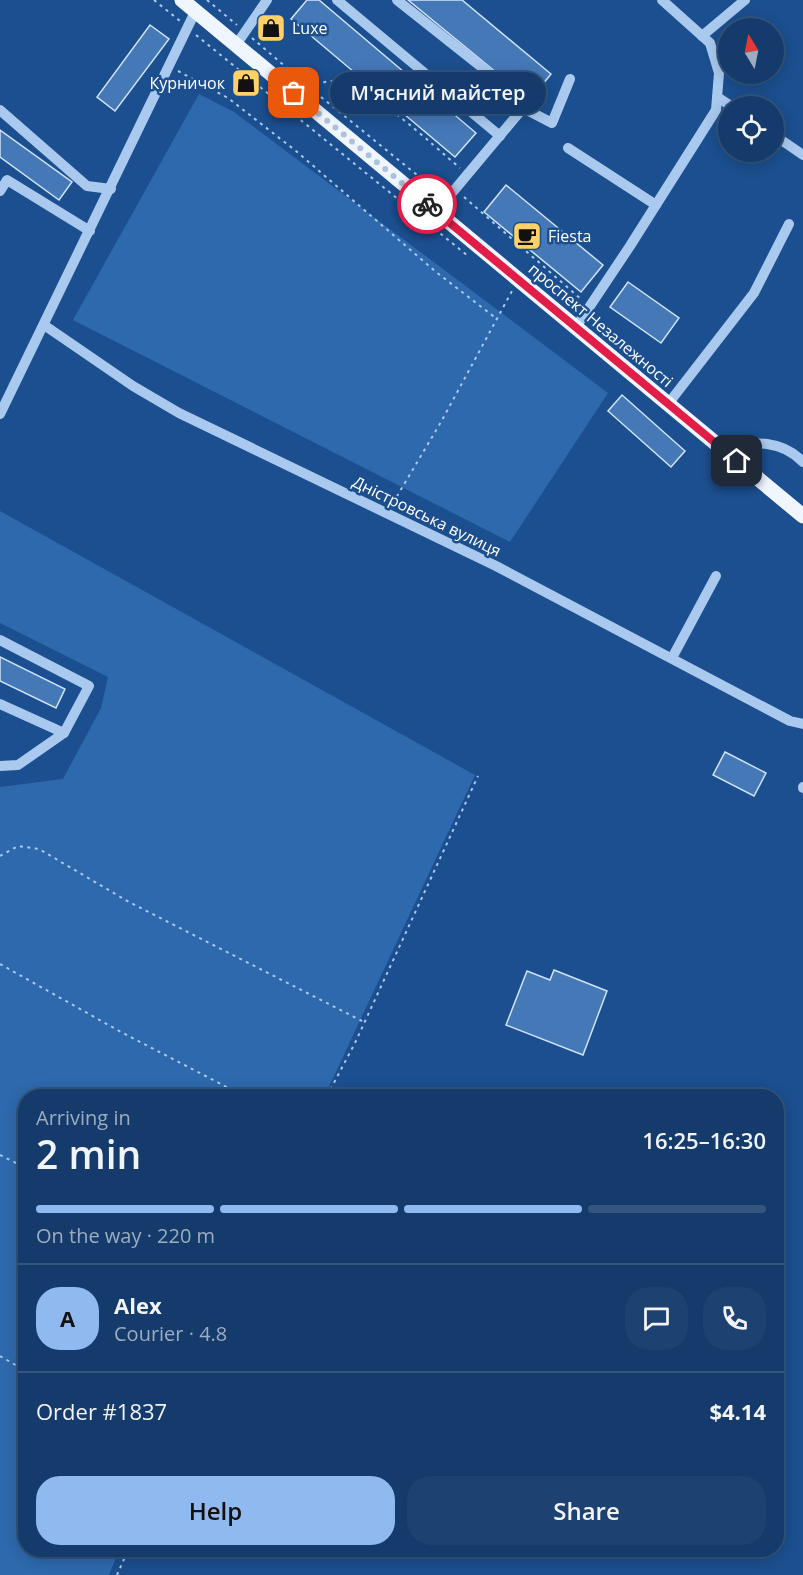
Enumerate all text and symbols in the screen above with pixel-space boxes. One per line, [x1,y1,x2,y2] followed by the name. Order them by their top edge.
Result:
[255,12,287,44] shop icon: Luxe
[292,17,328,39] place label: Luxe
[718,18,784,84] north arrow
[718,18,784,162] map controls
[230,67,262,99] shop icon: Курничок
[268,67,319,118] pin
[150,72,226,94] place label: Курничок
[330,72,546,114] callout: М'ясний майстер
[277,76,310,109] icon: bag
[350,79,526,106] text: М'ясний майстер
[718,96,784,162] button: locate
[397,174,457,234] courier
[411,188,444,221] icon: bike
[511,220,543,252] cafe icon: Fiesta
[548,225,592,247] place label: Fiesta
[524,258,678,392] street label: проспект Незалежності
[711,435,762,486] pin
[720,444,753,477] icon: home
[349,470,505,562] street label: Дністровська вулиця
[36,1104,131,1131] text: Arriving in
[642,1125,766,1155] text: 16:25–16:30
[36,1127,141,1180] text: 2 min
[36,1222,215,1249] text: On the way · 220 m
[625,1287,688,1350] button: chat
[703,1287,766,1350] button: phone
[114,1290,162,1320] text: Alex
[60,1303,75,1333] text: A
[114,1320,227,1347] text: Courier · 4.8
[36,1396,167,1426] text: Order #1837
[709,1396,766,1426] text: $4.14
[36,1476,395,1545] button: Help
[407,1476,766,1545] button: Share

